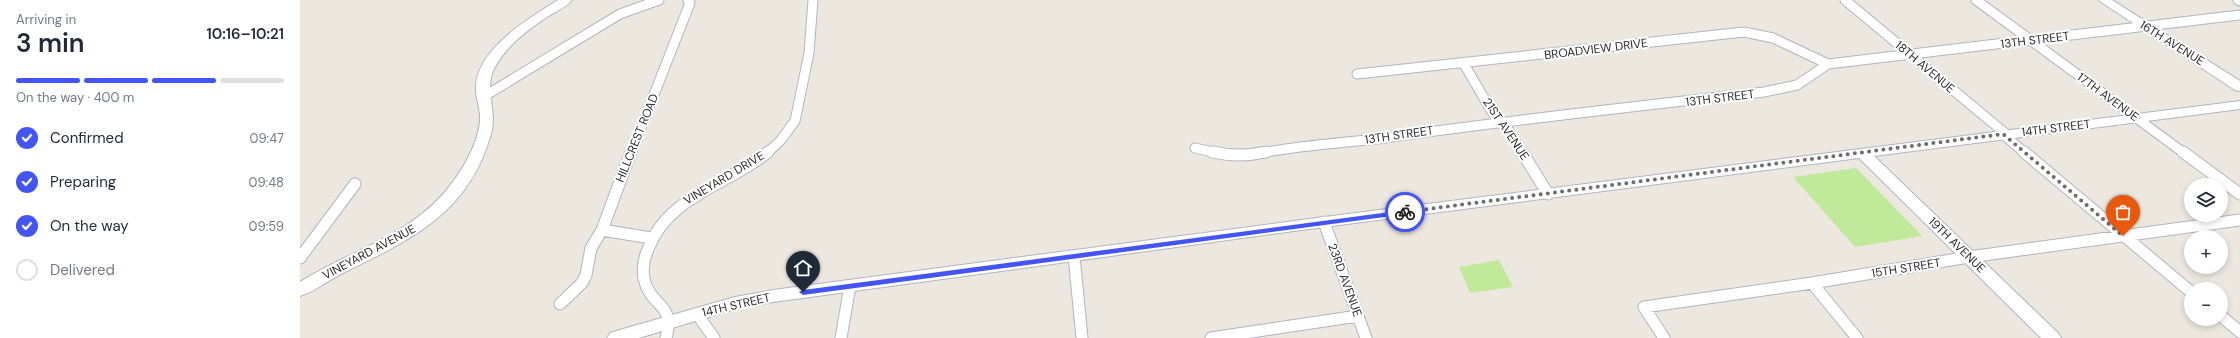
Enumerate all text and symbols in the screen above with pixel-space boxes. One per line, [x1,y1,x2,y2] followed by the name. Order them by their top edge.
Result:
[16,11,76,28] text: Arriving in
[2137,17,2208,69] street label: 16TH AVENUE
[207,24,284,44] text: 10:16–10:21
[16,26,85,60] text: 3 min
[2000,28,2071,52] street label: 13TH STREET
[1543,35,1649,63] street label: BROADVIEW DRIVE
[1892,37,1958,97] street label: 18TH AVENUE
[2074,69,2142,125] street label: 17TH AVENUE
[1685,86,1756,110] street label: 13TH STREET
[16,89,134,106] text: On the way · 400 m
[612,91,662,185] street label: HILLCREST ROAD
[1479,95,1533,163] street label: 21ST AVENUE
[2021,116,2092,140] street label: 14TH STREET
[1364,122,1435,148] street label: 13TH STREET
[16,127,38,149] icon: check
[50,128,124,148] text: Confirmed
[249,130,284,147] text: 09:47
[681,147,768,208] street label: VINEYARD DRIVE
[16,171,38,193] icon: check
[50,172,116,192] text: Preparing
[249,174,284,191] text: 09:48
[2184,178,2228,326] map controls
[2184,178,2228,222] button: layers
[1385,192,1425,232] courier
[2106,195,2140,236] pin
[1394,201,1416,223] icon: bike
[2112,201,2134,223] icon: bag
[1925,214,1989,276] street label: 19TH AVENUE
[16,215,38,237] icon: check
[50,216,129,236] text: On the way
[249,218,284,235] text: 09:59
[320,221,418,283] street label: VINEYARD AVENUE
[2184,230,2228,274] button: +
[1324,241,1366,319] street label: 23RD AVENUE
[786,251,820,292] pin
[1870,255,1942,281] street label: 15TH STREET
[792,257,814,279] icon: home
[50,260,115,280] text: Delivered
[2184,282,2228,326] button: −
[700,289,772,321] street label: 14TH STREET

